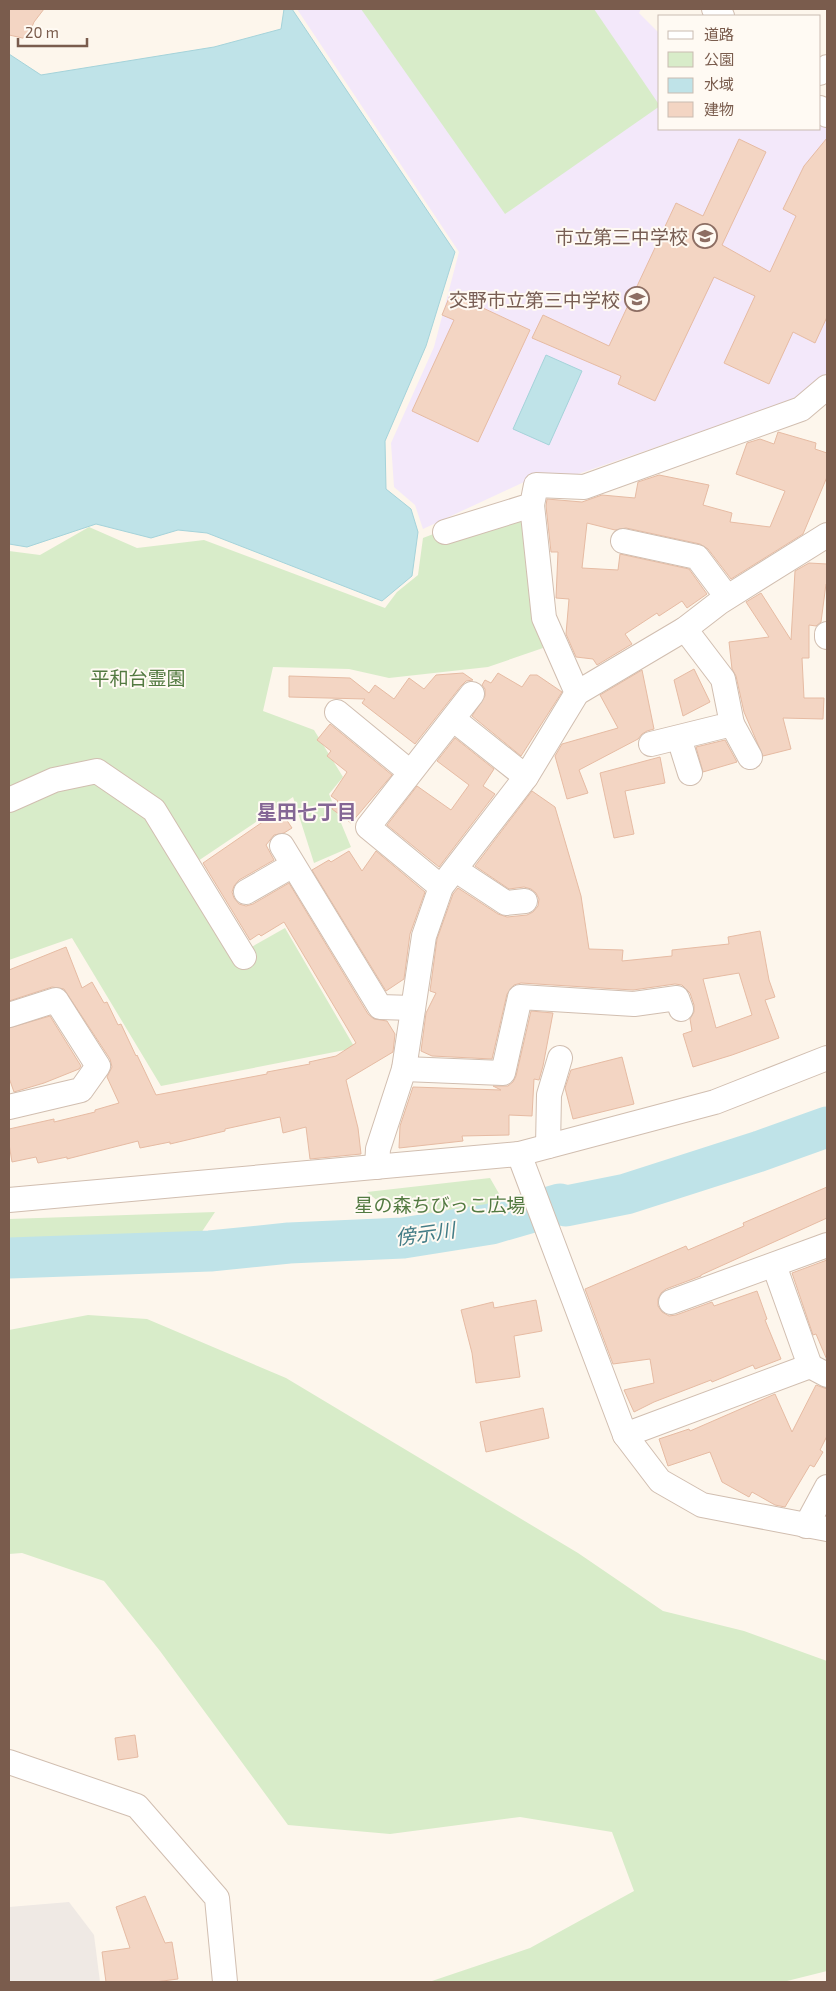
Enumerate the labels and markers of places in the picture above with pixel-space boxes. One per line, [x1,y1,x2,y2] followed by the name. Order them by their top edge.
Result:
[692,223,718,249] school or university icon: 市立第三中学校
[555,225,688,248] place label: 市立第三中学校
[624,286,650,312] school or university icon: 交野市立第三中学校
[449,288,620,311] place label: 交野市立第三中学校

